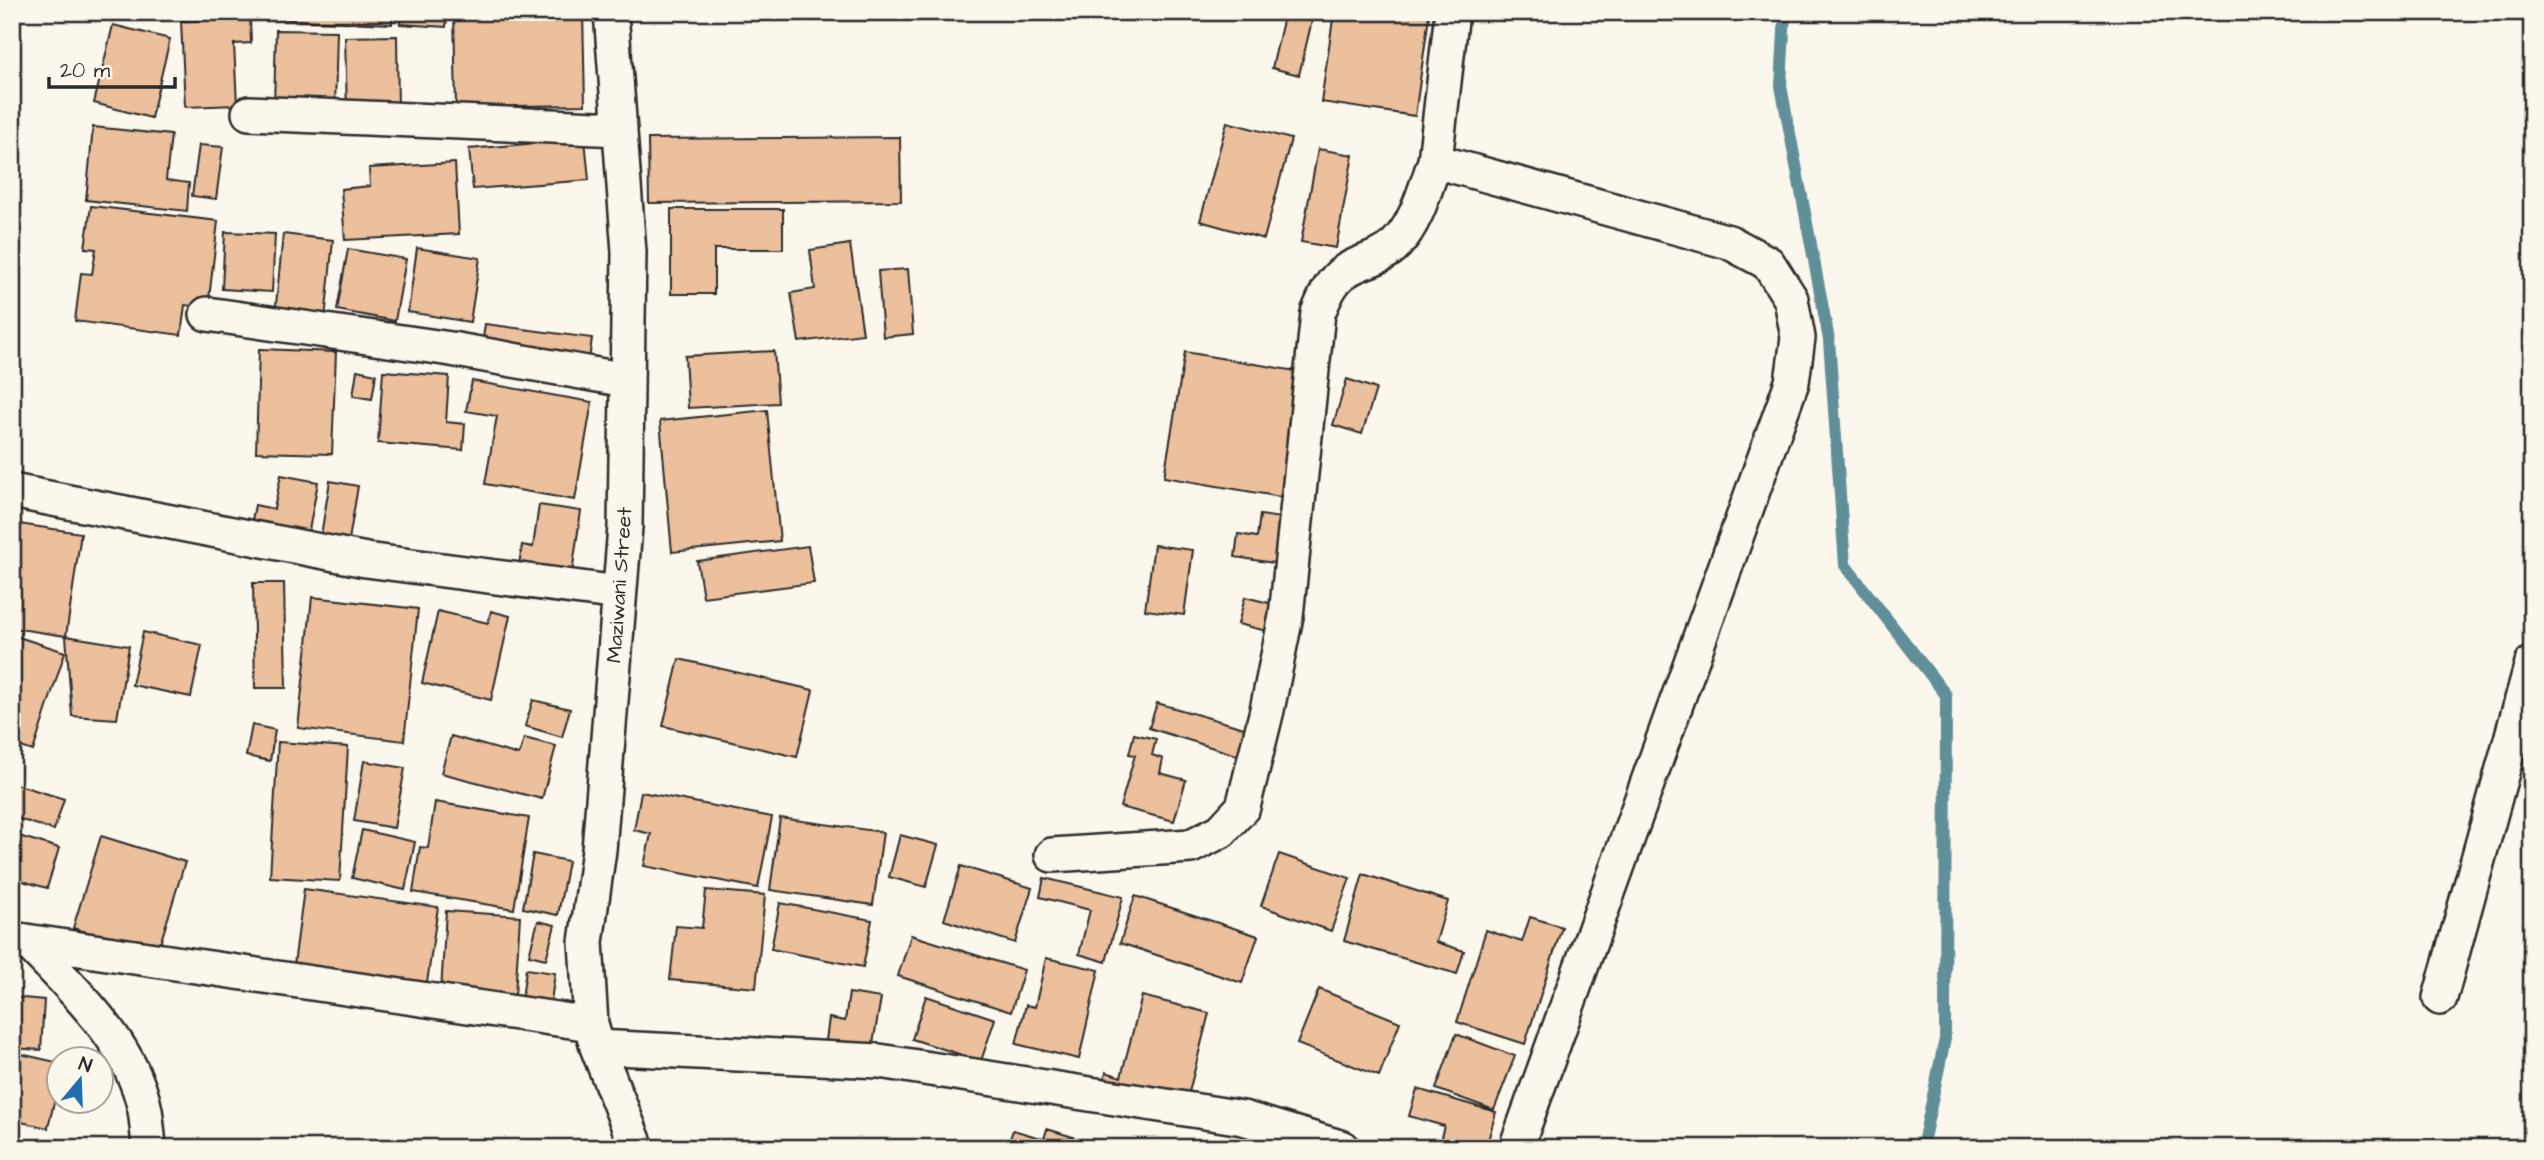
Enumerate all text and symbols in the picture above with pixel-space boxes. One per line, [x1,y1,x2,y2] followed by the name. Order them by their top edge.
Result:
[49,46,175,90] scale bar
[60,56,111,85] text: 20 m
[600,506,639,664] street label: Maziwani Street
[46,1044,116,1114] north arrow
[75,1051,95,1080] text: N

